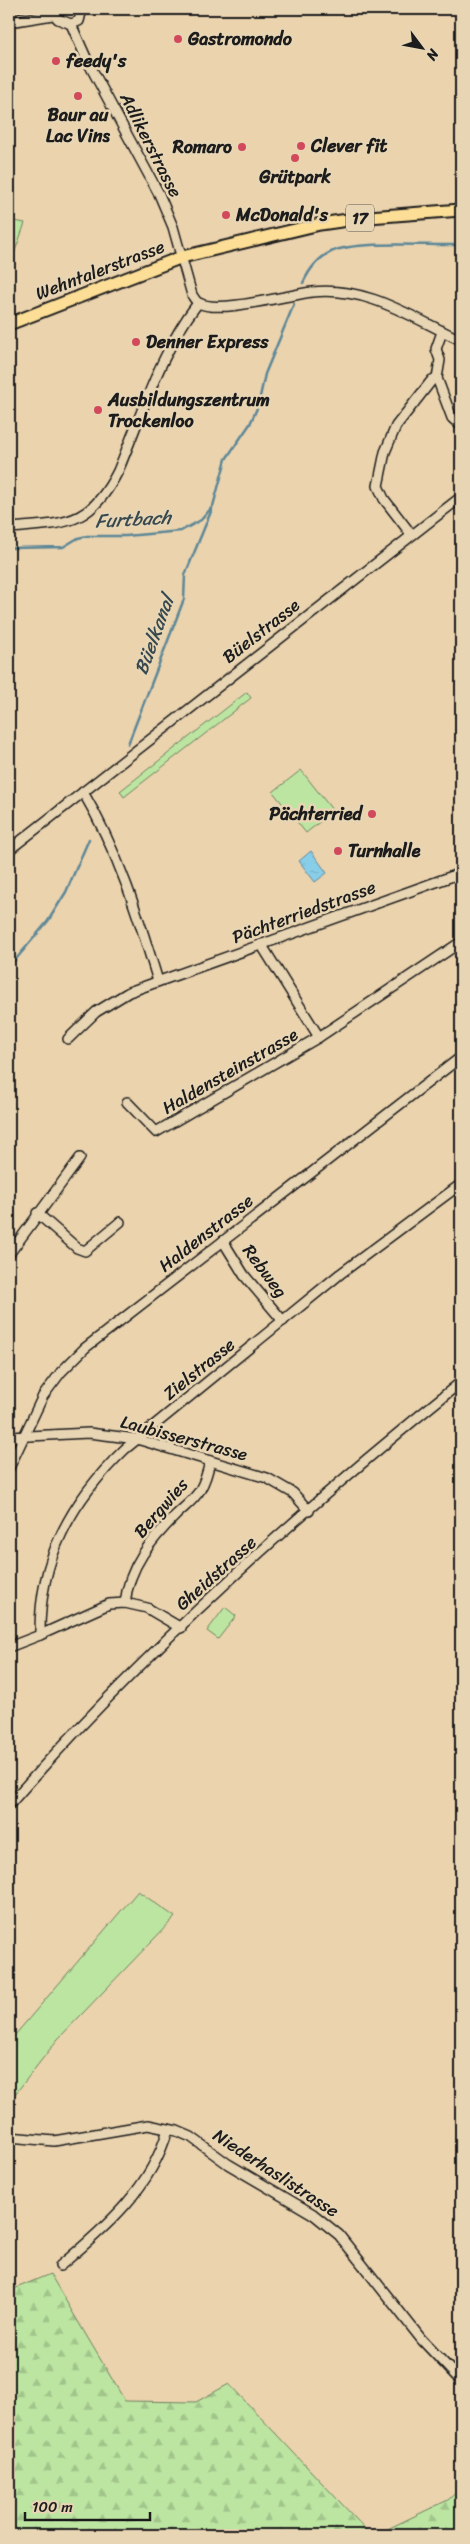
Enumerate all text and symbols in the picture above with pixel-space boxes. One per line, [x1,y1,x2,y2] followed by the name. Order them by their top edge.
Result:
[398,22,448,72] north arrow
[187,23,293,55] place label: Gastromondo
[172,33,184,45] marker: Gastromondo
[419,43,446,66] text: N
[66,45,127,77] place label: feedy's
[50,55,62,67] marker: feedy's
[110,86,191,203] street label: Adlikerstrasse
[72,90,84,102] marker: Baur au Lac Vins
[46,99,110,152] place label: Baur au Lac Vins
[310,130,388,162] place label: Clever fit
[172,131,232,163] place label: Romaro
[295,140,307,152] marker: Clever fit
[236,141,248,153] marker: Romaro
[289,152,301,164] marker: Grütpark
[258,161,331,193] place label: Grütpark
[235,199,329,231] place label: McDonald's
[346,204,374,232] road number: 17
[220,209,232,221] marker: McDonald's
[31,231,169,309] street label: Wehntalerstrasse
[146,326,269,358] place label: Denner Express
[130,336,142,348] marker: Denner Express
[107,384,270,437] place label: Ausbildungszentrum Trockenloo
[92,404,104,416] marker: Ausbildungszentrum Trockenloo
[94,500,174,537] water label: Furtbach
[124,586,185,679] water label: Büelkanal
[215,590,307,672] street label: Büelstrasse
[269,798,364,830] place label: Pächterried
[366,808,378,820] marker: Pächterried
[348,835,421,867] place label: Turnhalle
[332,845,344,857] marker: Turnhalle
[228,871,380,953] street label: Pächterriedstrasse
[156,1019,304,1123] street label: Haldensteinstrasse
[151,1185,261,1281] street label: Haldenstrasse
[234,1237,296,1305] street label: Rebweg
[156,1329,242,1409] street label: Zielstrasse
[117,1406,251,1470] street label: Laubisserstrasse
[125,1470,197,1545] street label: Bergwies
[168,1527,264,1619] street label: Gheidstrasse
[206,2120,346,2226] street label: Niederhaslistrasse
[25,2489,150,2521] scale bar
[32,2494,73,2520] text: 100 m

